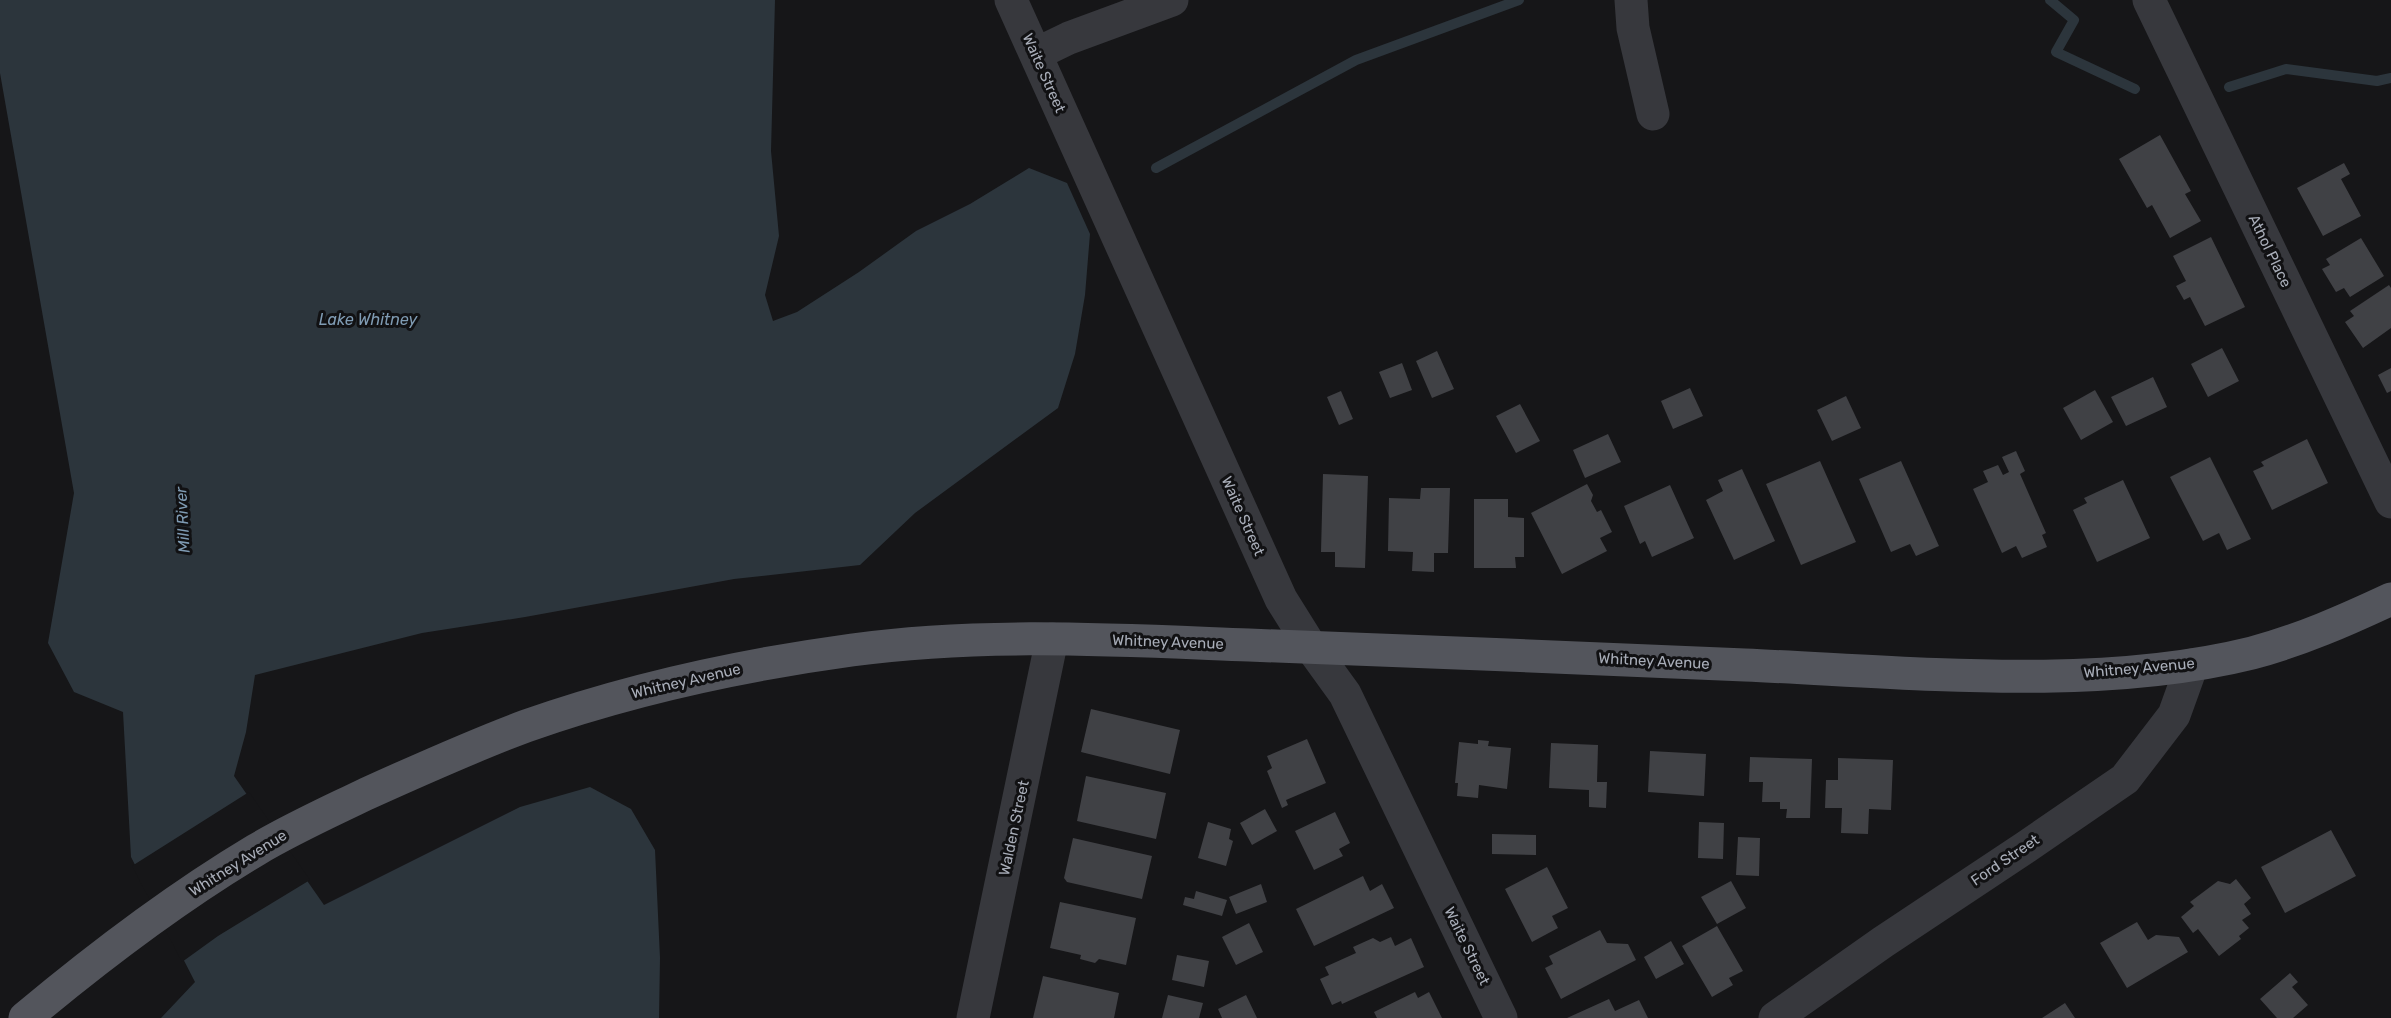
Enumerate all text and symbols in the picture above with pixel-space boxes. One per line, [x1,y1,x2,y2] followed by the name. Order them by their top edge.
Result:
[1019,31,1070,116] street label: Waite Street
[2245,212,2295,290] street label: Athol Place
[319,310,418,329] water label: Lake Whitney
[1218,474,1269,559] street label: Waite Street
[171,485,194,554] water label: Mill River
[1112,631,1224,653] street label: Whitney Avenue
[1598,649,1710,673] street label: Whitney Avenue
[2083,654,2195,682] street label: Whitney Avenue
[630,660,742,702] street label: Whitney Avenue
[995,779,1033,877] street label: Walden Street
[186,826,290,900] street label: Whitney Avenue
[1967,830,2043,889] street label: Ford Street
[1440,904,1494,988] street label: Waite Street

